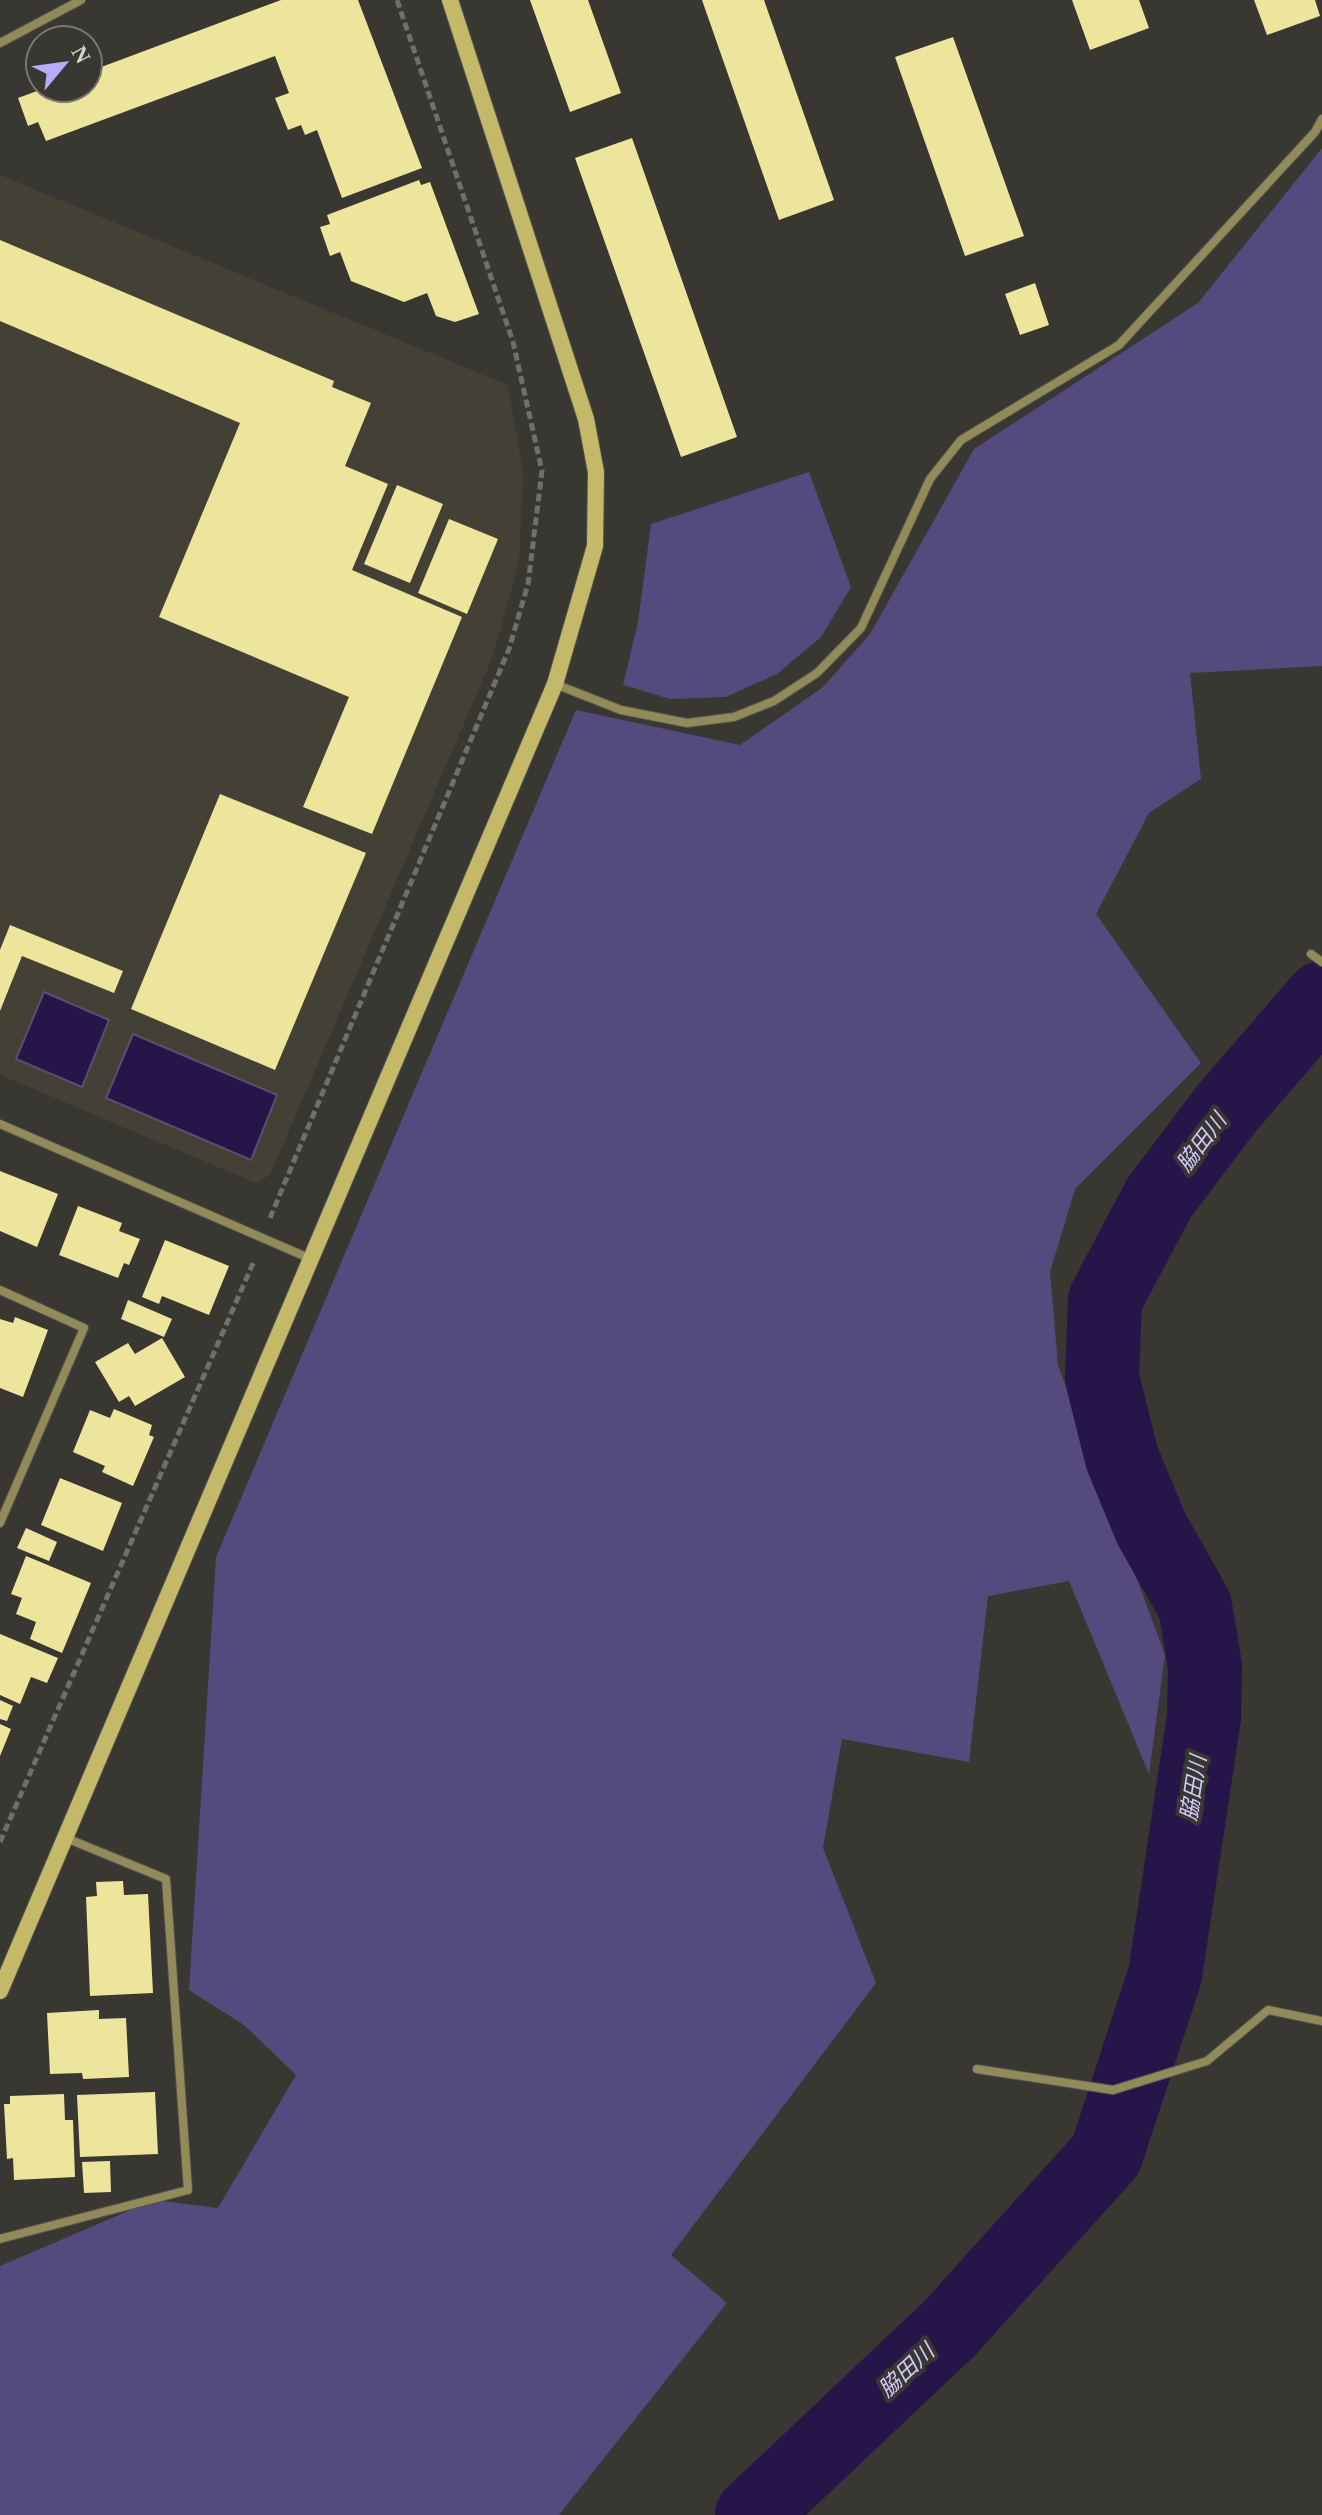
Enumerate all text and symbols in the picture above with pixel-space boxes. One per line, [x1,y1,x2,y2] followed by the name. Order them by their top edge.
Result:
[24,24,104,104] north arrow
[66,42,96,68] text: N
[1172,1107,1232,1176] water label: 脇田川
[1176,1752,1211,1823] water label: 脇田川
[874,2337,940,2402] water label: 脇田川

